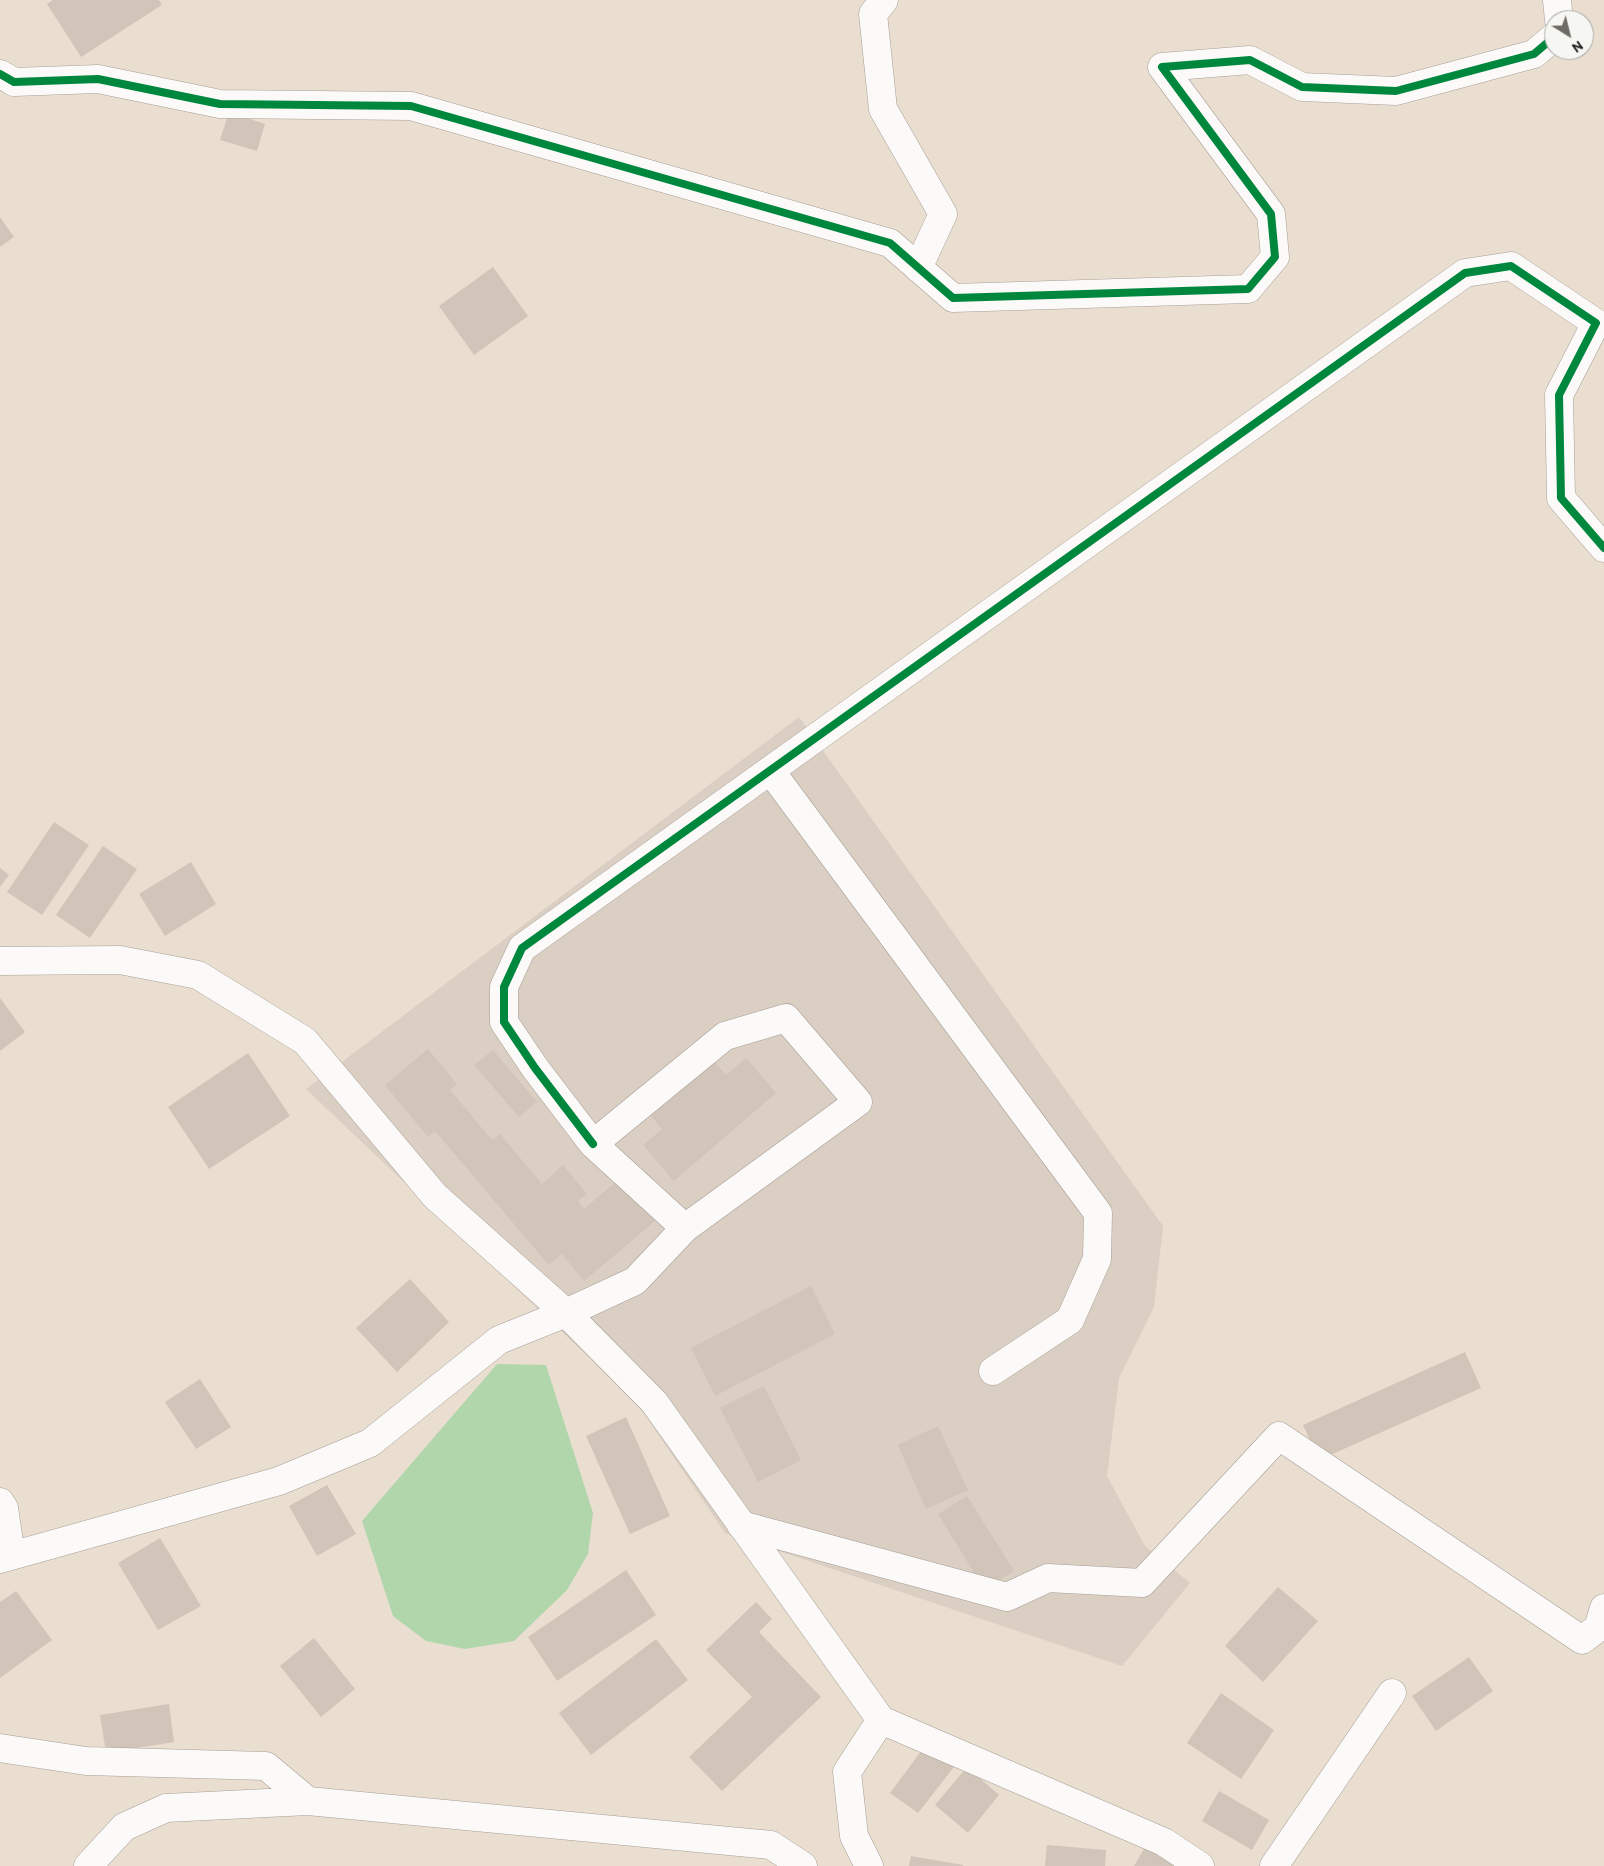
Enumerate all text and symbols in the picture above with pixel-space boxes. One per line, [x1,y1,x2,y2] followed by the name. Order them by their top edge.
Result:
[1544,10,1594,60] north arrow
[1569,37,1586,56] text: N

